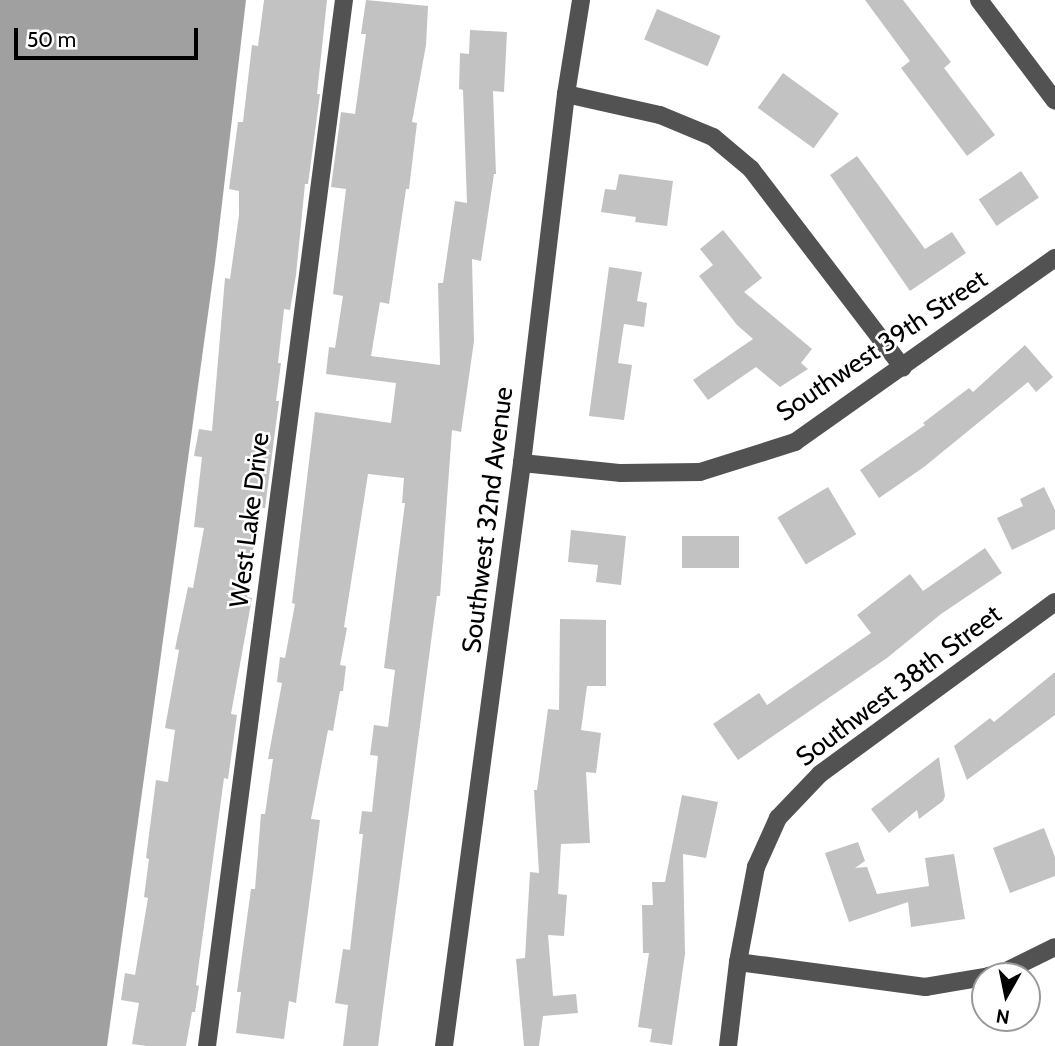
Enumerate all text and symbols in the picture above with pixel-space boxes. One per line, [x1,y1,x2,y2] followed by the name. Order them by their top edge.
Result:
[18,14,201,58] scale bar
[27,27,76,52] text: 50 m
[771,264,993,428] street label: Southwest 39th Street
[456,385,520,655] street label: Southwest 32nd Avenue
[224,431,276,609] street label: West Lake Drive
[790,599,1008,773] street label: Southwest 38th Street
[971,962,1041,1032] north arrow
[995,1004,1011,1029] text: N

